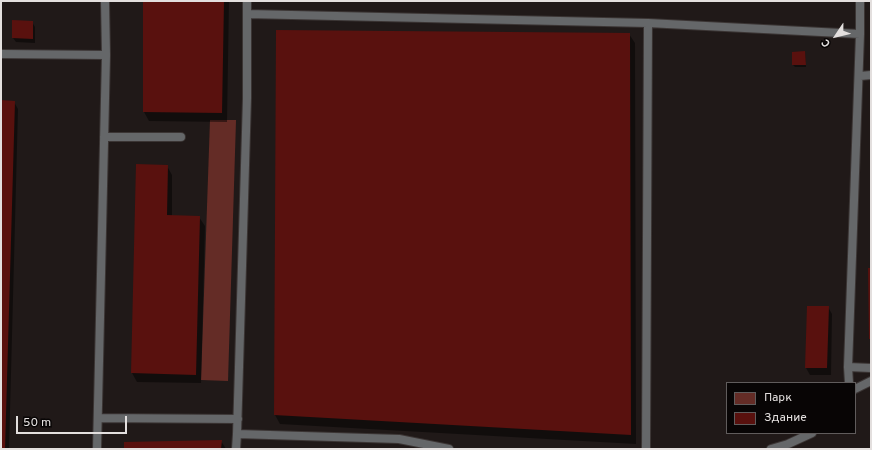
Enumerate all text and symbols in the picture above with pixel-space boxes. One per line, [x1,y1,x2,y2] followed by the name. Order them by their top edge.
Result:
[816,16,856,56] north arrow
[818,36,834,50] text: С
[726,382,856,434] legend
[764,390,792,406] text: Парк
[18,408,129,434] scale bar
[764,410,807,426] text: Здание
[23,415,51,431] text: 50 m

